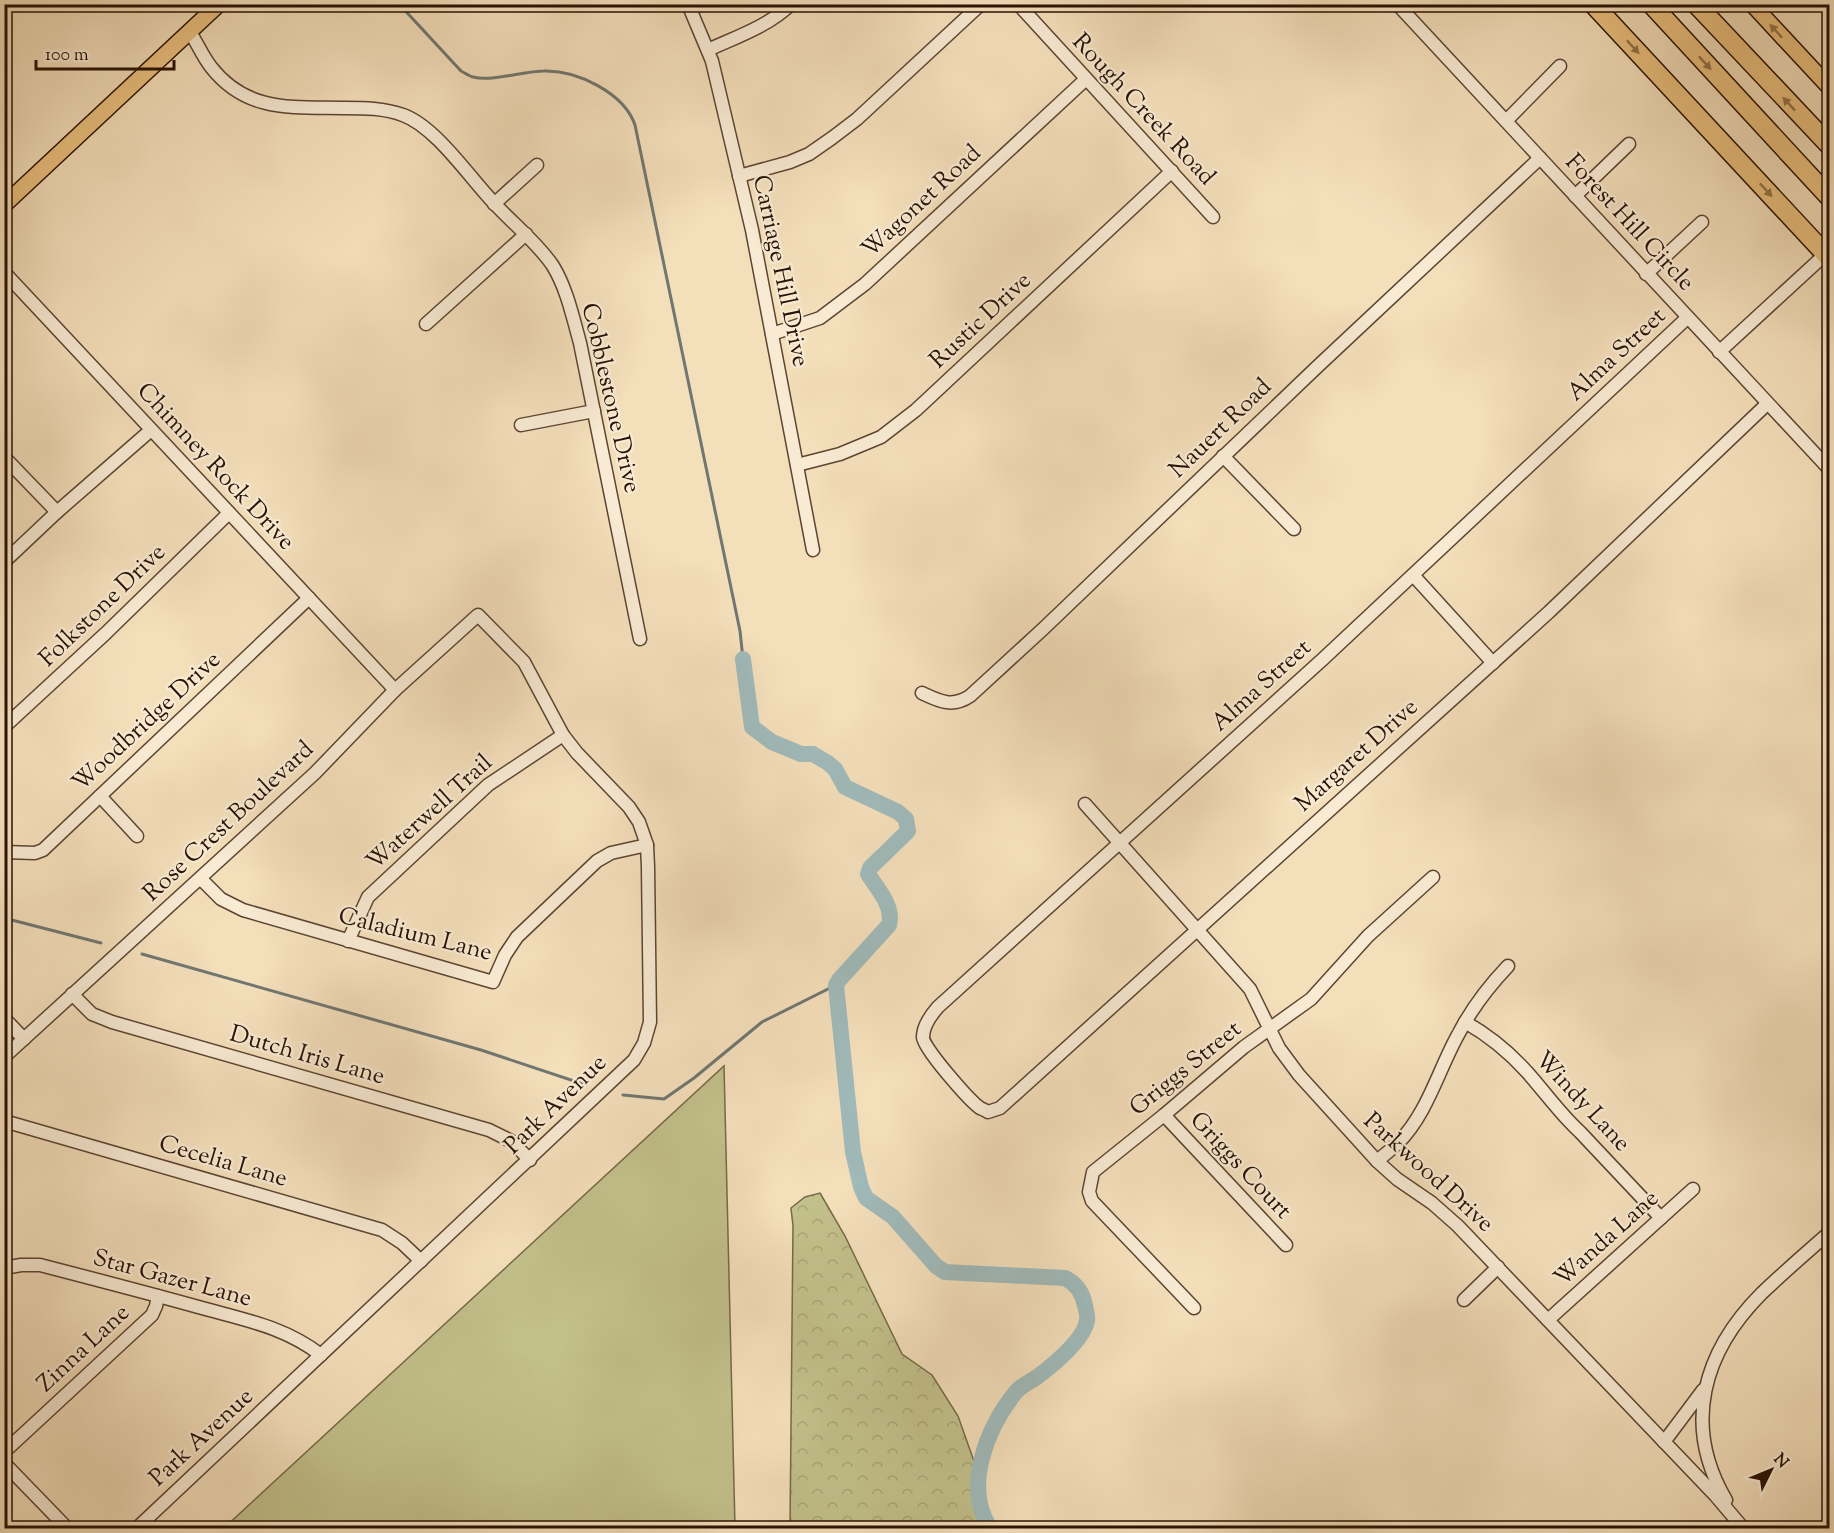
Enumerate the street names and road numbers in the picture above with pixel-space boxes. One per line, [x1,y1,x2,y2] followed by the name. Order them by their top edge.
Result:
[1063,26,1223,194] street label: Rough Creek Road
[854,137,990,267] street label: Wagonet Road
[1556,147,1702,299] street label: Forest Hill Circle
[743,172,817,370] street label: Carriage Hill Drive
[922,265,1040,377] street label: Rustic Drive
[572,300,648,496] street label: Cobblestone Drive
[1560,300,1674,410] street label: Alma Street
[1162,371,1280,487] street label: Nauert Road
[128,376,302,558] street label: Chimney Rock Drive
[32,537,174,675] street label: Folkstone Drive
[1204,632,1320,740] street label: Alma Street
[65,644,229,800] street label: Woodbridge Drive
[1288,691,1426,821] street label: Margaret Drive
[136,733,322,910] street label: Rose Crest Boulevard
[359,747,501,879] street label: Waterwell Trail
[335,899,495,971] street label: Caladium Lane
[1123,1013,1249,1125] street label: Griggs Street
[225,1018,389,1094] street label: Dutch Iris Lane
[1526,1044,1638,1160] street label: Windy Lane
[497,1047,615,1163] street label: Park Avenue
[1181,1105,1299,1227] street label: Griggs Court
[1355,1105,1501,1241] street label: Parkwood Drive
[155,1127,291,1197] street label: Cecelia Lane
[1547,1183,1667,1295] street label: Wanda Lane
[89,1241,255,1317] street label: Star Gazer Lane
[30,1297,138,1401] street label: Zinna Lane
[142,1381,262,1495] street label: Park Avenue

